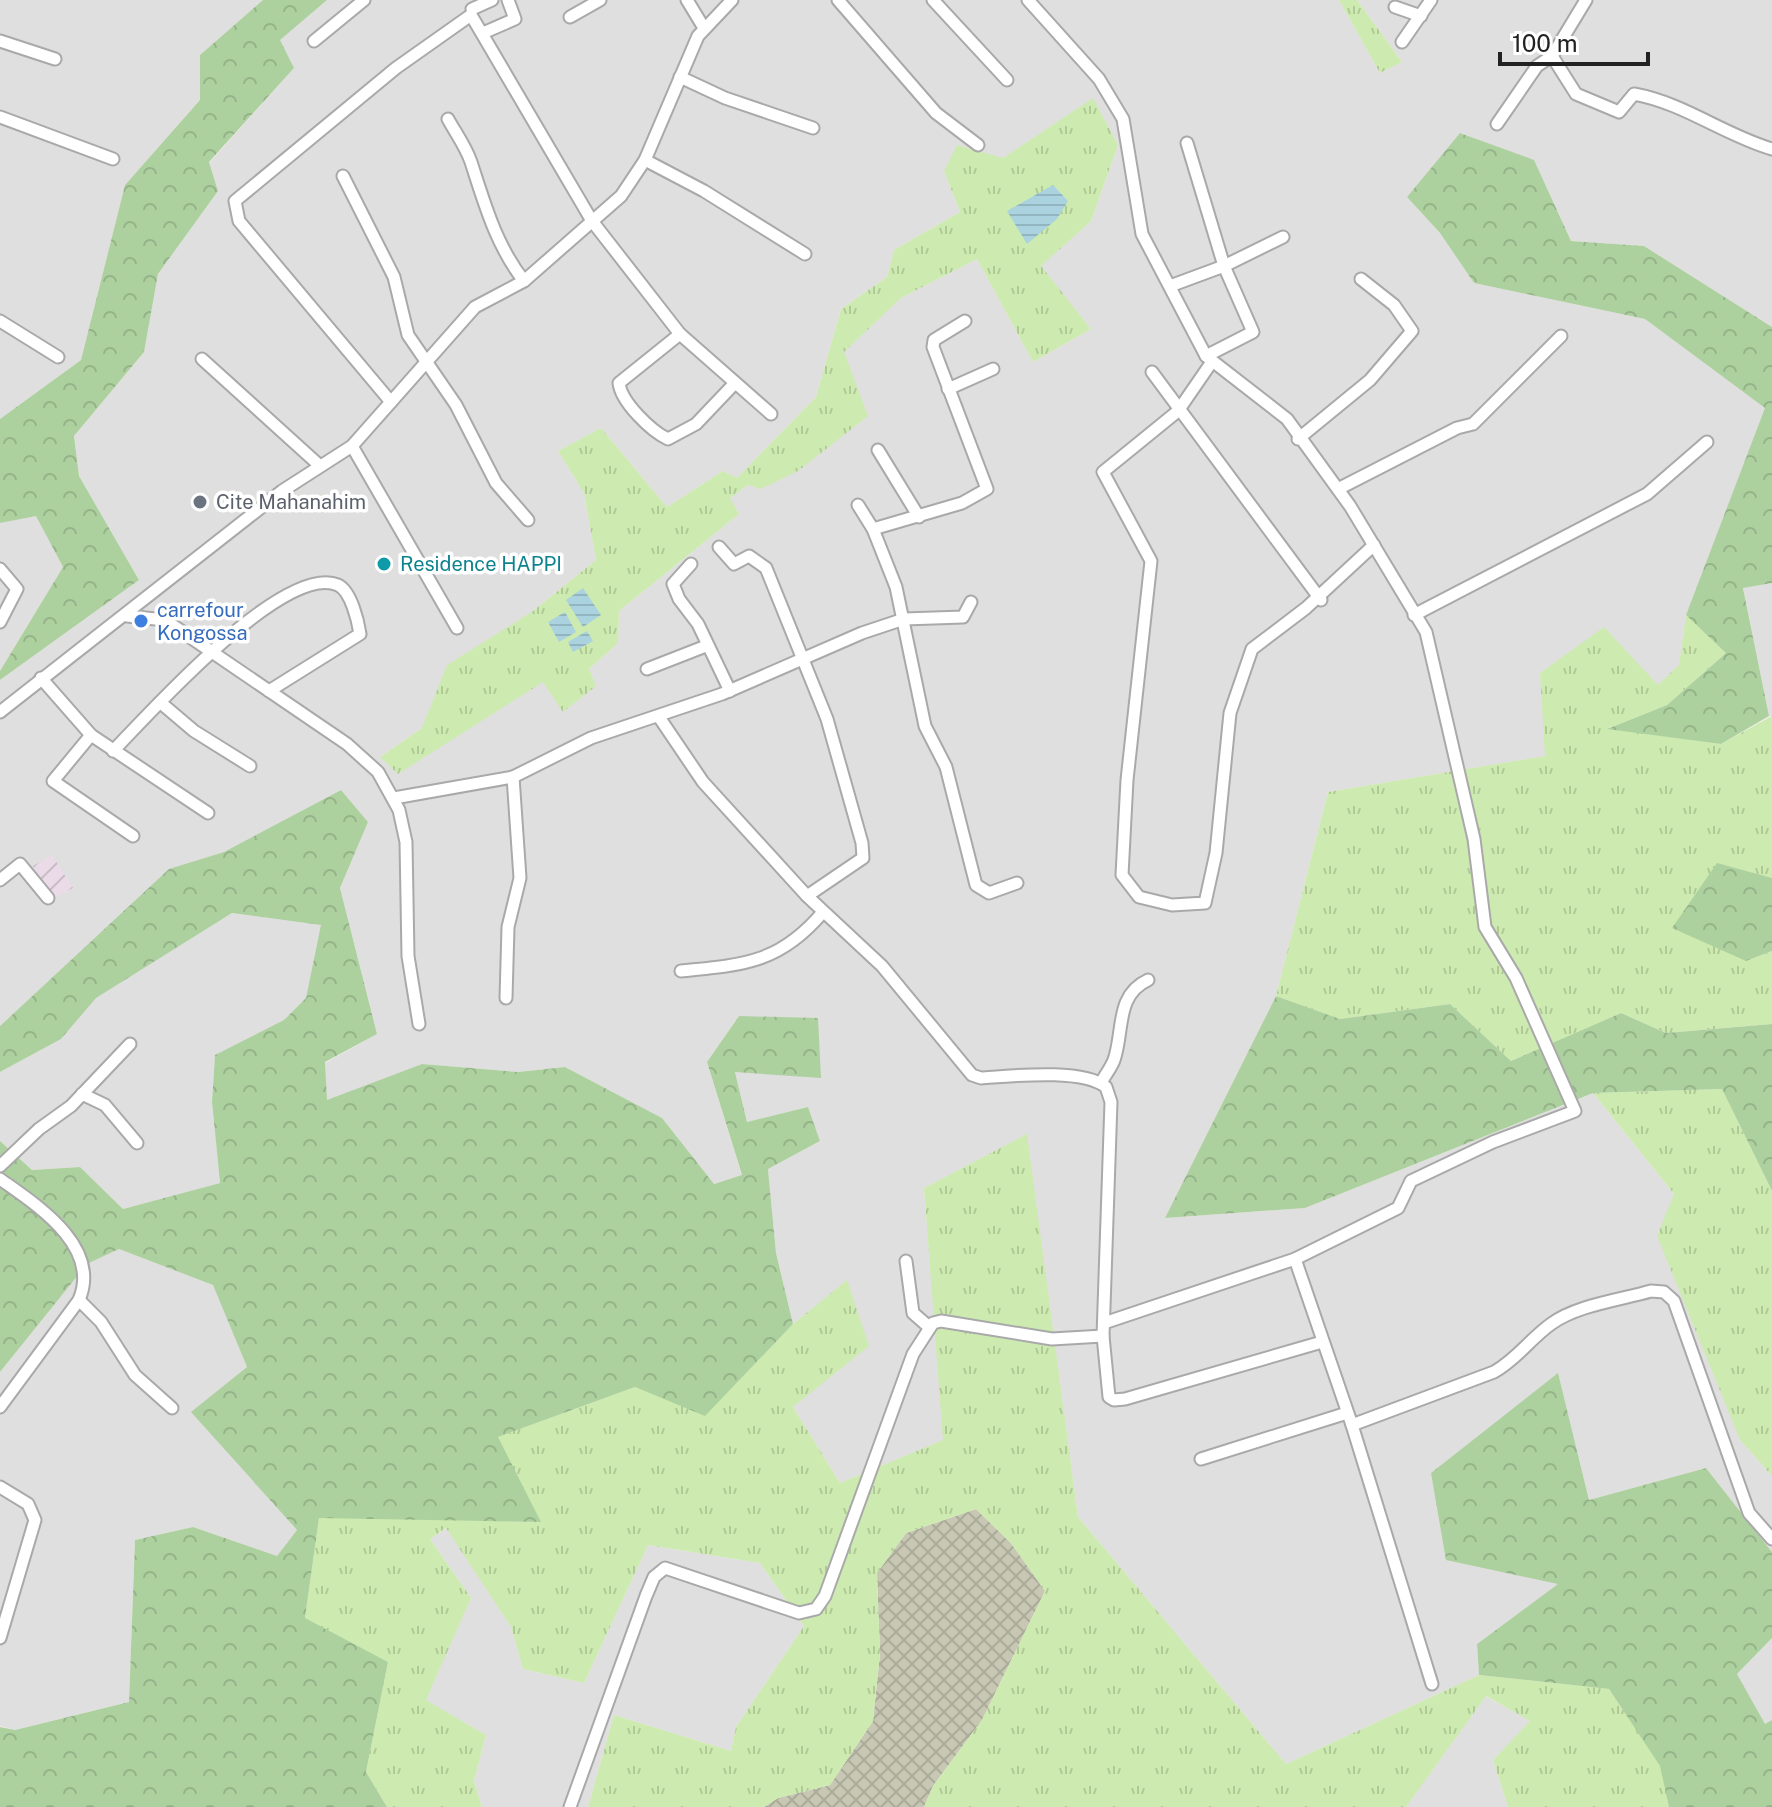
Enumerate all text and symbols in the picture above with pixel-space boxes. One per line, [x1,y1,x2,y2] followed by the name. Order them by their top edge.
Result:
[1500,16,1648,66] scale bar
[1512,29,1578,57] text: 100 m
[216,490,366,514] place label: Cite Mahanahim
[191,493,209,511] marker: Cite Mahanahim
[400,552,562,576] place label: Residence HAPPI
[375,555,393,573] marker: Residence HAPPI
[157,598,248,645] place label: carrefour Kongossa
[132,612,150,630] marker: carrefour Kongossa

